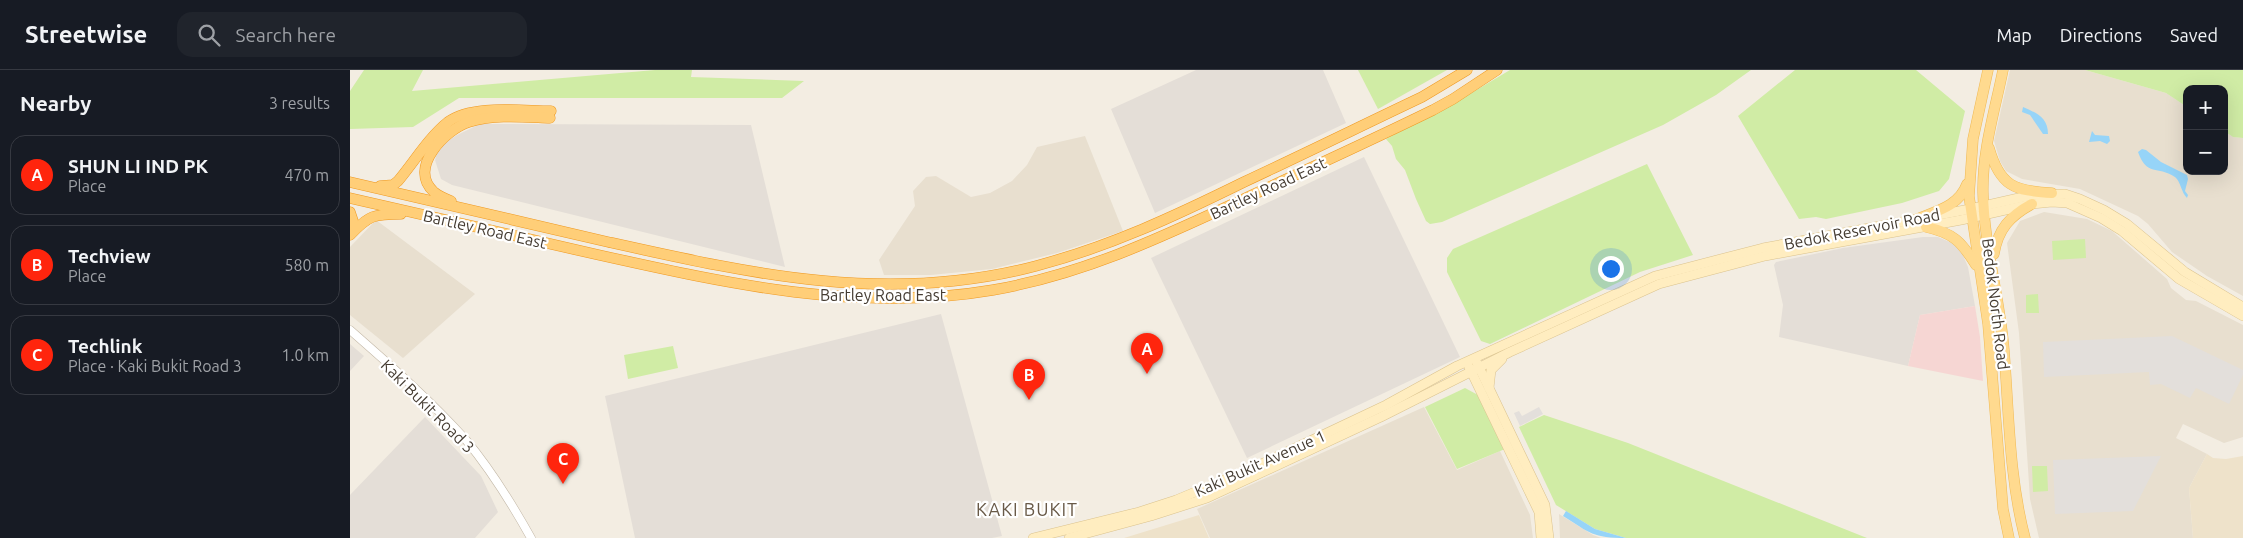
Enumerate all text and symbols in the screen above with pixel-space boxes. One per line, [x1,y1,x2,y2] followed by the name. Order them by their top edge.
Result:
[177,12,527,57] search box
[25,21,147,48] text: Streetwise
[195,21,223,49] icon: search
[235,24,336,46] text: Search here
[1996,25,2032,45] text: Map
[2060,25,2142,45] text: Directions
[2170,25,2218,45] text: Saved
[2183,85,2228,175] map controls
[2183,85,2228,130] button: +
[20,91,91,115] text: Nearby
[269,94,330,112] text: 3 results
[2183,130,2228,175] button: −
[1207,153,1330,223] street label: Bartley Road East
[68,155,208,177] text: SHUN LI IND PK
[31,166,43,184] text: A
[284,166,329,184] text: 470 m
[68,177,106,195] text: Place
[1783,205,1941,253] street label: Bedok Reservoir Road
[422,206,549,252] street label: Bartley Road East
[1979,237,2013,371] street label: Bedok North Road
[68,245,151,267] text: Techview
[32,256,42,274] text: B
[284,256,329,274] text: 580 m
[1598,256,1624,282] your location
[68,267,106,285] text: Place
[820,286,947,304] street label: Bartley Road East
[1131,333,1163,374] pin: A
[68,335,142,357] text: Techlink
[32,346,42,364] text: C
[281,346,329,364] text: 1.0 km
[378,356,478,456] street label: Kaki Bukit Road 3
[68,357,242,375] text: Place · Kaki Bukit Road 3
[1013,359,1045,400] pin: B
[1192,426,1328,500] street label: Kaki Bukit Avenue 1
[547,443,579,484] pin: C
[976,499,1078,519] district label: KAKI BUKIT

